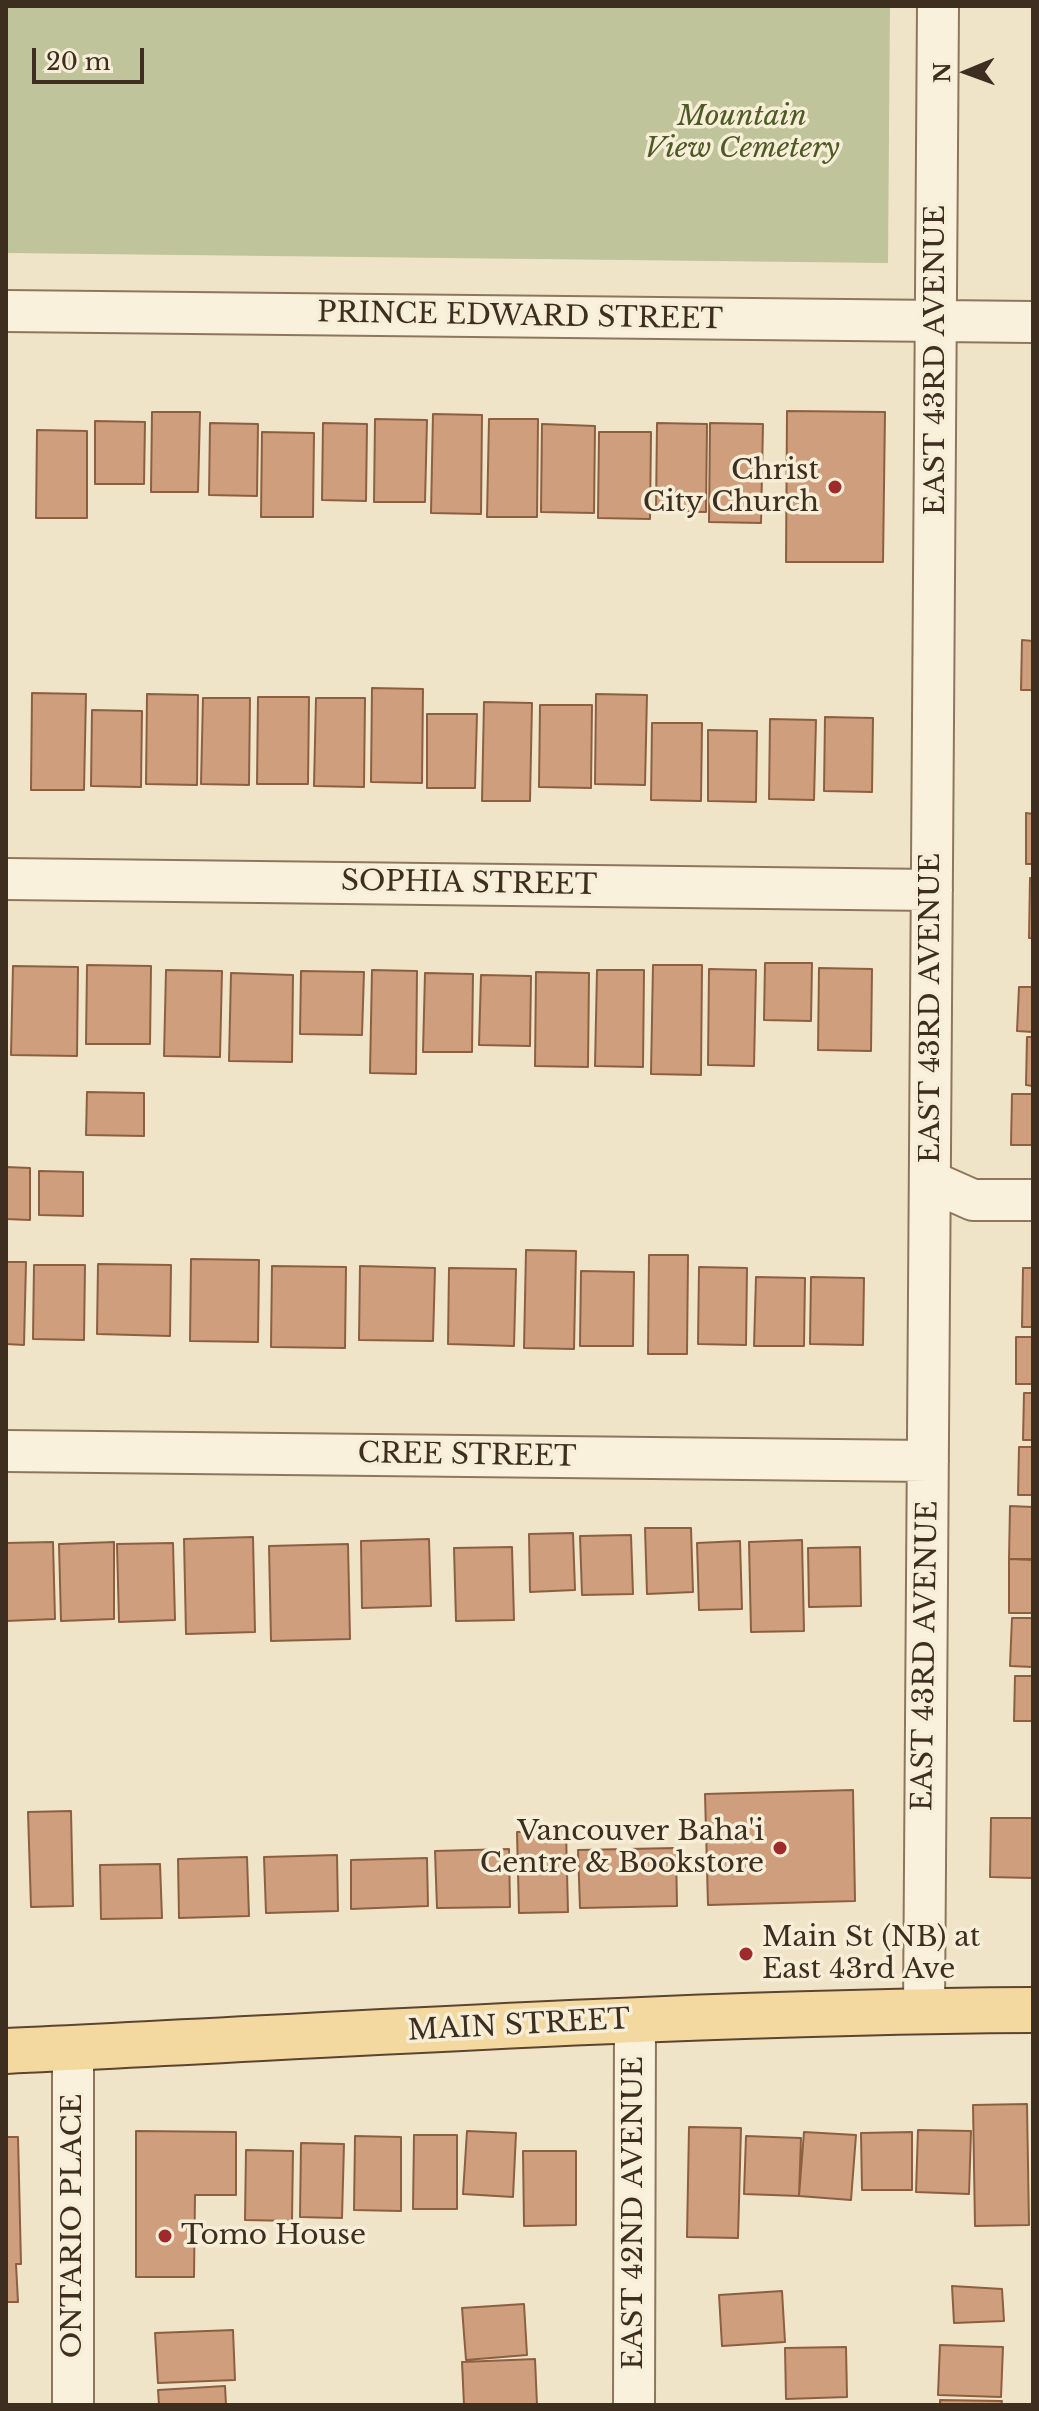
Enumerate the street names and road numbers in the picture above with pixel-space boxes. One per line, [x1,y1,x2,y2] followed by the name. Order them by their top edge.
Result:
[919,205,953,515] street label: EAST 43RD AVENUE
[317,297,723,337] street label: PRINCE EDWARD STREET
[914,853,948,1163] street label: EAST 43RD AVENUE
[341,865,597,903] street label: SOPHIA STREET
[357,1437,577,1475] street label: CREE STREET
[906,1501,946,1811] street label: EAST 43RD AVENUE
[407,2003,631,2049] street label: MAIN STREET
[617,2056,651,2370] street label: EAST 42ND AVENUE
[56,2094,90,2358] street label: ONTARIO PLACE

